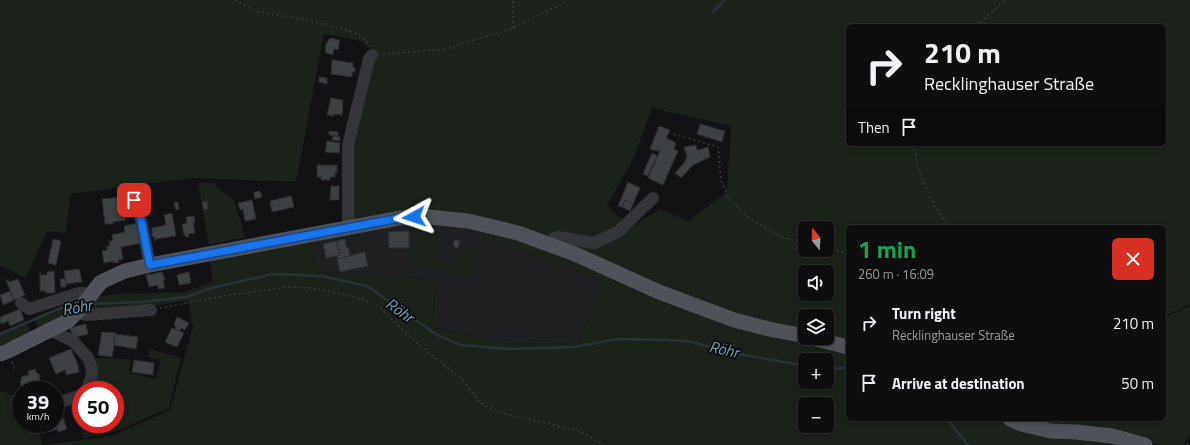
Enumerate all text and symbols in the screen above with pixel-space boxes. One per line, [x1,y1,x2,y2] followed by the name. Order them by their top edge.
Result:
[924,31,1001,74] text: 210 m
[858,40,910,92] icon: right
[924,70,1094,97] text: Recklinghauser Straße
[858,116,890,139] text: Then
[898,116,920,138] icon: arrive
[117,183,151,217] pin
[123,189,145,211] icon: arrive
[393,196,435,238] position arrow
[798,221,834,257] north arrow
[798,221,834,433] map controls
[858,231,916,267] text: 1 min
[1112,238,1154,280] button: close
[858,264,934,284] text: 260 m · 16:09
[798,265,834,301] button: sound
[60,292,96,321] water label: Röhr
[381,292,421,330] water label: Röhr
[892,302,956,325] text: Turn right
[798,309,834,345] button: layers
[858,312,880,334] icon: right
[1113,312,1154,335] text: 210 m
[892,325,1015,345] text: Recklinghauser Straße
[707,334,743,364] water label: Röhr
[798,353,834,389] button: +
[858,372,880,394] icon: arrive
[892,372,1025,395] text: Arrive at destination
[1121,372,1154,395] text: 50 m
[72,381,124,433] speed limit sign: 50
[27,386,49,417] text: 39
[798,397,834,433] button: −
[27,409,49,424] text: km/h

